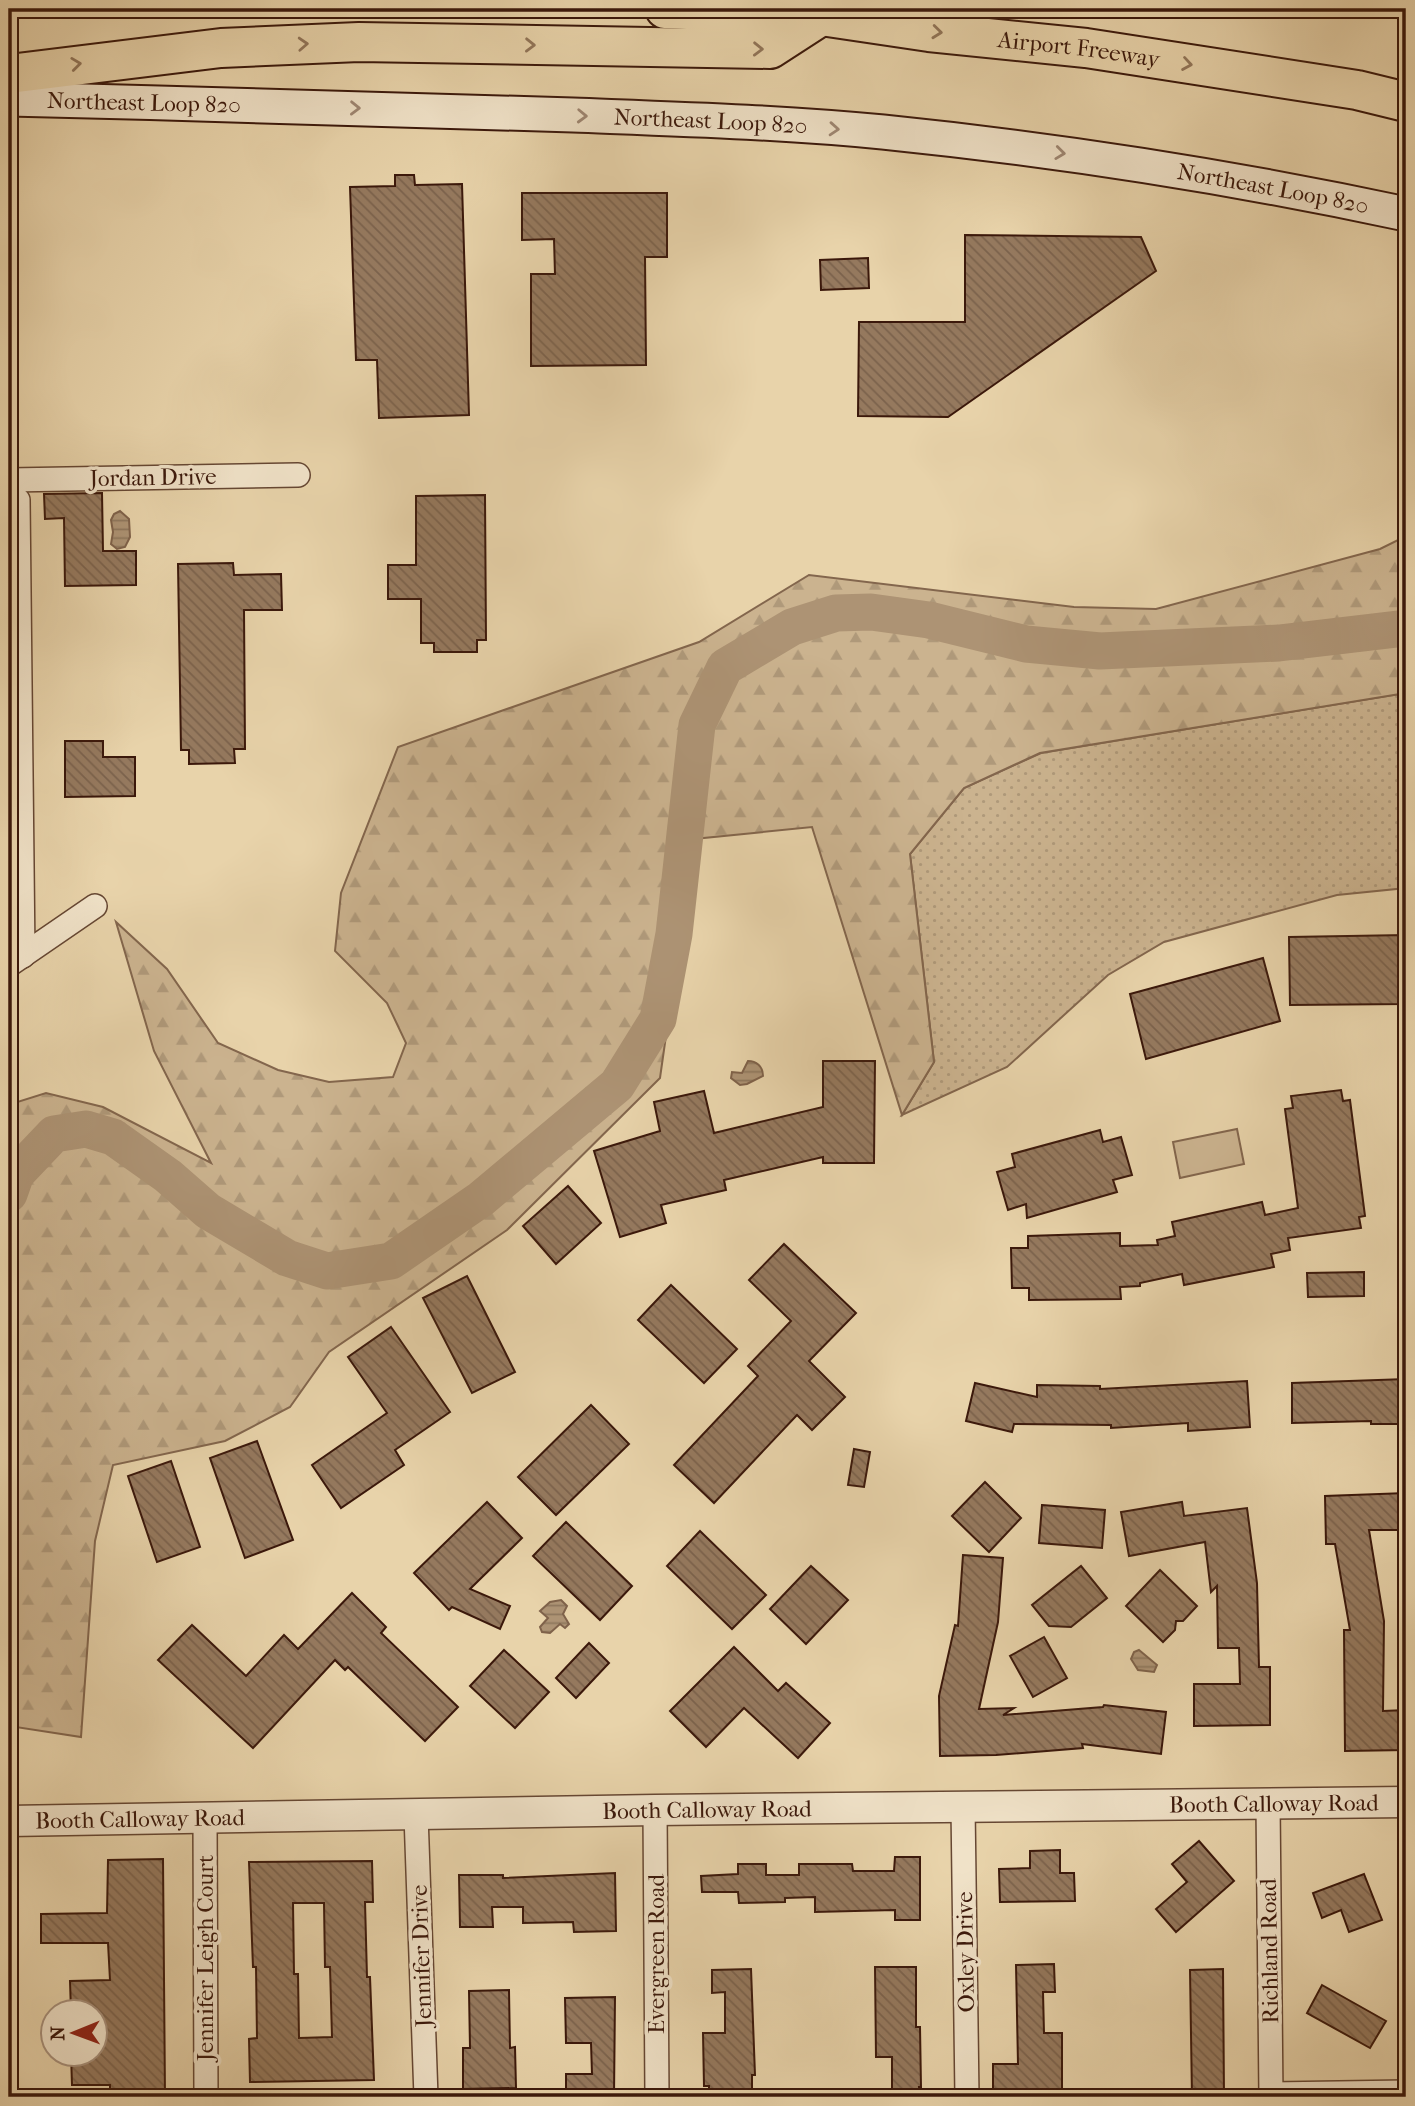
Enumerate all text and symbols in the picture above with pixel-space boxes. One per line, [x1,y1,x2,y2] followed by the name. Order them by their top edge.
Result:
[931,25,943,40] one-way arrow
[995,26,1162,73] street label: Airport Freeway
[298,37,309,52] one-way arrow
[525,37,536,53] one-way arrow
[753,41,763,57] one-way arrow
[1181,56,1193,71] one-way arrow
[71,57,82,72] one-way arrow
[47,87,241,119] street label: Northeast Loop 820
[350,100,361,115] one-way arrow
[613,104,808,140] street label: Northeast Loop 820
[577,108,588,123] one-way arrow
[829,121,840,136] one-way arrow
[1054,146,1066,161] one-way arrow
[1175,158,1371,220] street label: Northeast Loop 820
[87,463,217,492] street label: Jordan Drive
[1169,1789,1379,1819] street label: Booth Calloway Road
[602,1795,812,1825] street label: Booth Calloway Road
[35,1804,246,1835] street label: Booth Calloway Road
[192,1855,219,2063] street label: Jennifer Leigh Court
[643,1873,670,2034] street label: Evergreen Road
[1255,1878,1284,2024] street label: Richland Road
[406,1884,438,2030] street label: Jennifer Drive
[951,1891,980,2013] street label: Oxley Drive
[38,1997,108,2068] north arrow
[47,2025,69,2041] text: N

